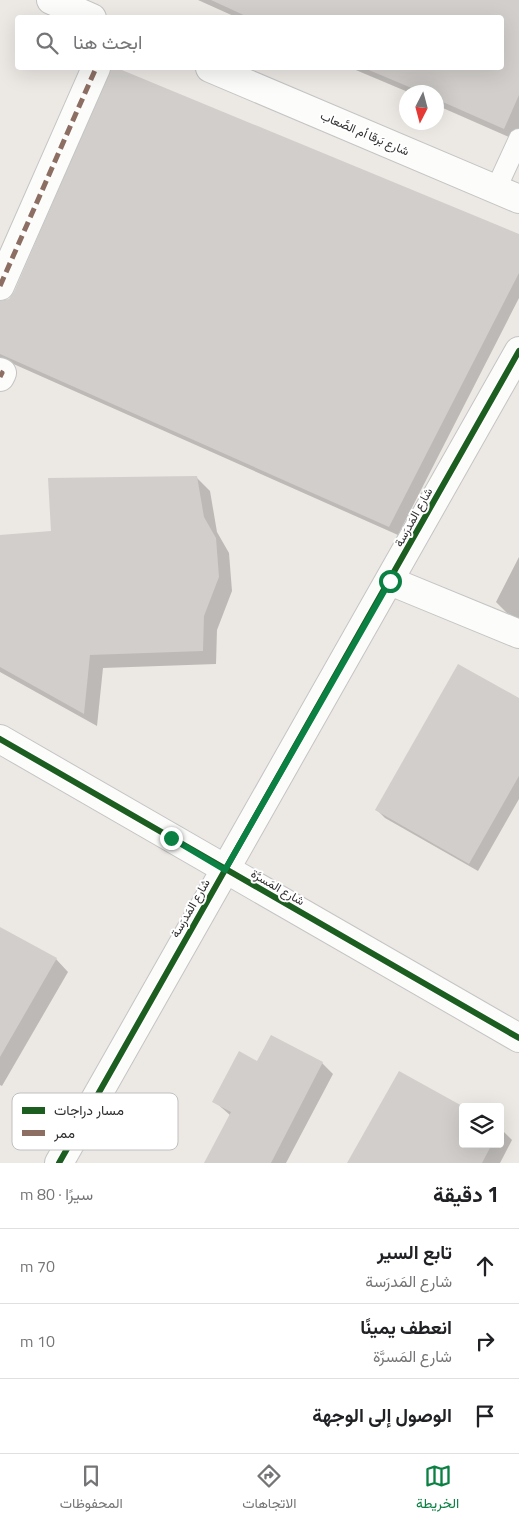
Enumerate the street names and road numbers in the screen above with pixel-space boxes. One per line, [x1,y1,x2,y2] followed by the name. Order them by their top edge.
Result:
[318,106,412,160] street label: شارع بَرقا أم الصَّعاب
[389,484,437,550] street label: شارع المَدرَسة
[248,864,308,910] street label: شارع المَسرَّة
[165,875,215,941] street label: شارع المَدرَسة

